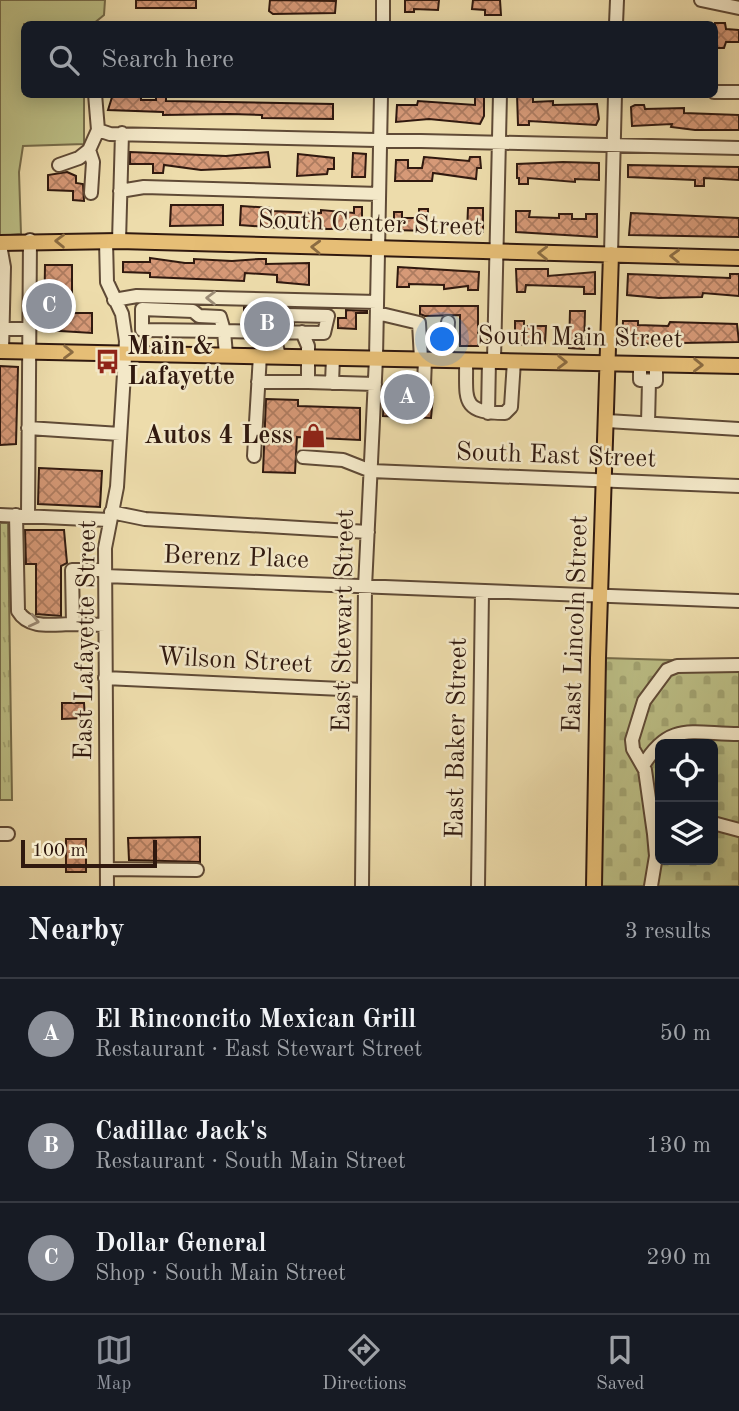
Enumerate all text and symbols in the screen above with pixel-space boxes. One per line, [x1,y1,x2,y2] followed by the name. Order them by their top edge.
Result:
[21,21,718,98] search box
[45,41,83,79] icon: search
[101,47,234,73] text: Search here
[257,207,483,241] street label: South Center Street
[54,233,64,249] one-way arrow
[310,239,321,254] one-way arrow
[537,245,548,261] one-way arrow
[669,248,680,264] one-way arrow
[26,280,72,332] pin: C
[205,290,216,306] one-way arrow
[244,298,290,350] pin: B
[425,322,459,356] your location
[477,323,683,353] street label: South Main Street
[127,334,235,390] place label: Main & Lafayette
[63,345,74,360] one-way arrow
[93,348,121,376] bus stop icon: Main & Lafayette
[557,354,568,369] one-way arrow
[694,357,704,373] one-way arrow
[384,371,430,423] pin: A
[299,422,327,450] shop icon: Autos 4 Less
[144,423,293,449] place label: Autos 4 Less
[455,440,657,472] street label: South East Street
[329,509,359,733] street label: East Stewart Street
[559,514,593,734] street label: East Lincoln Street
[71,520,101,760] street label: East Lafayette Street
[163,542,309,574] street label: Berenz Place
[28,613,40,628] one-way arrow
[442,637,472,839] street label: East Baker Street
[157,644,313,678] street label: Wilson Street
[655,739,718,865] map controls
[655,739,718,802] button: locate
[655,802,718,865] button: layers
[21,837,158,869] scale bar
[32,842,85,861] text: 100 m
[28,916,125,946] text: Nearby
[625,920,711,943] text: 3 results
[95,1007,416,1033] text: El Rinconcito Mexican Grill
[42,1022,60,1045] text: A
[660,1022,711,1045] text: 50 m
[95,1038,422,1061] text: Restaurant · East Stewart Street
[95,1119,267,1145] text: Cadillac Jack's
[43,1134,59,1157] text: B
[646,1134,711,1157] text: 130 m
[95,1150,406,1173] text: Restaurant · South Main Street
[95,1231,267,1257] text: Dollar General
[43,1246,59,1269] text: C
[646,1246,711,1269] text: 290 m
[95,1262,346,1285] text: Shop · South Main Street
[95,1331,133,1396] tab: Map
[322,1331,407,1396] tab: Directions
[596,1331,644,1396] tab: Saved

